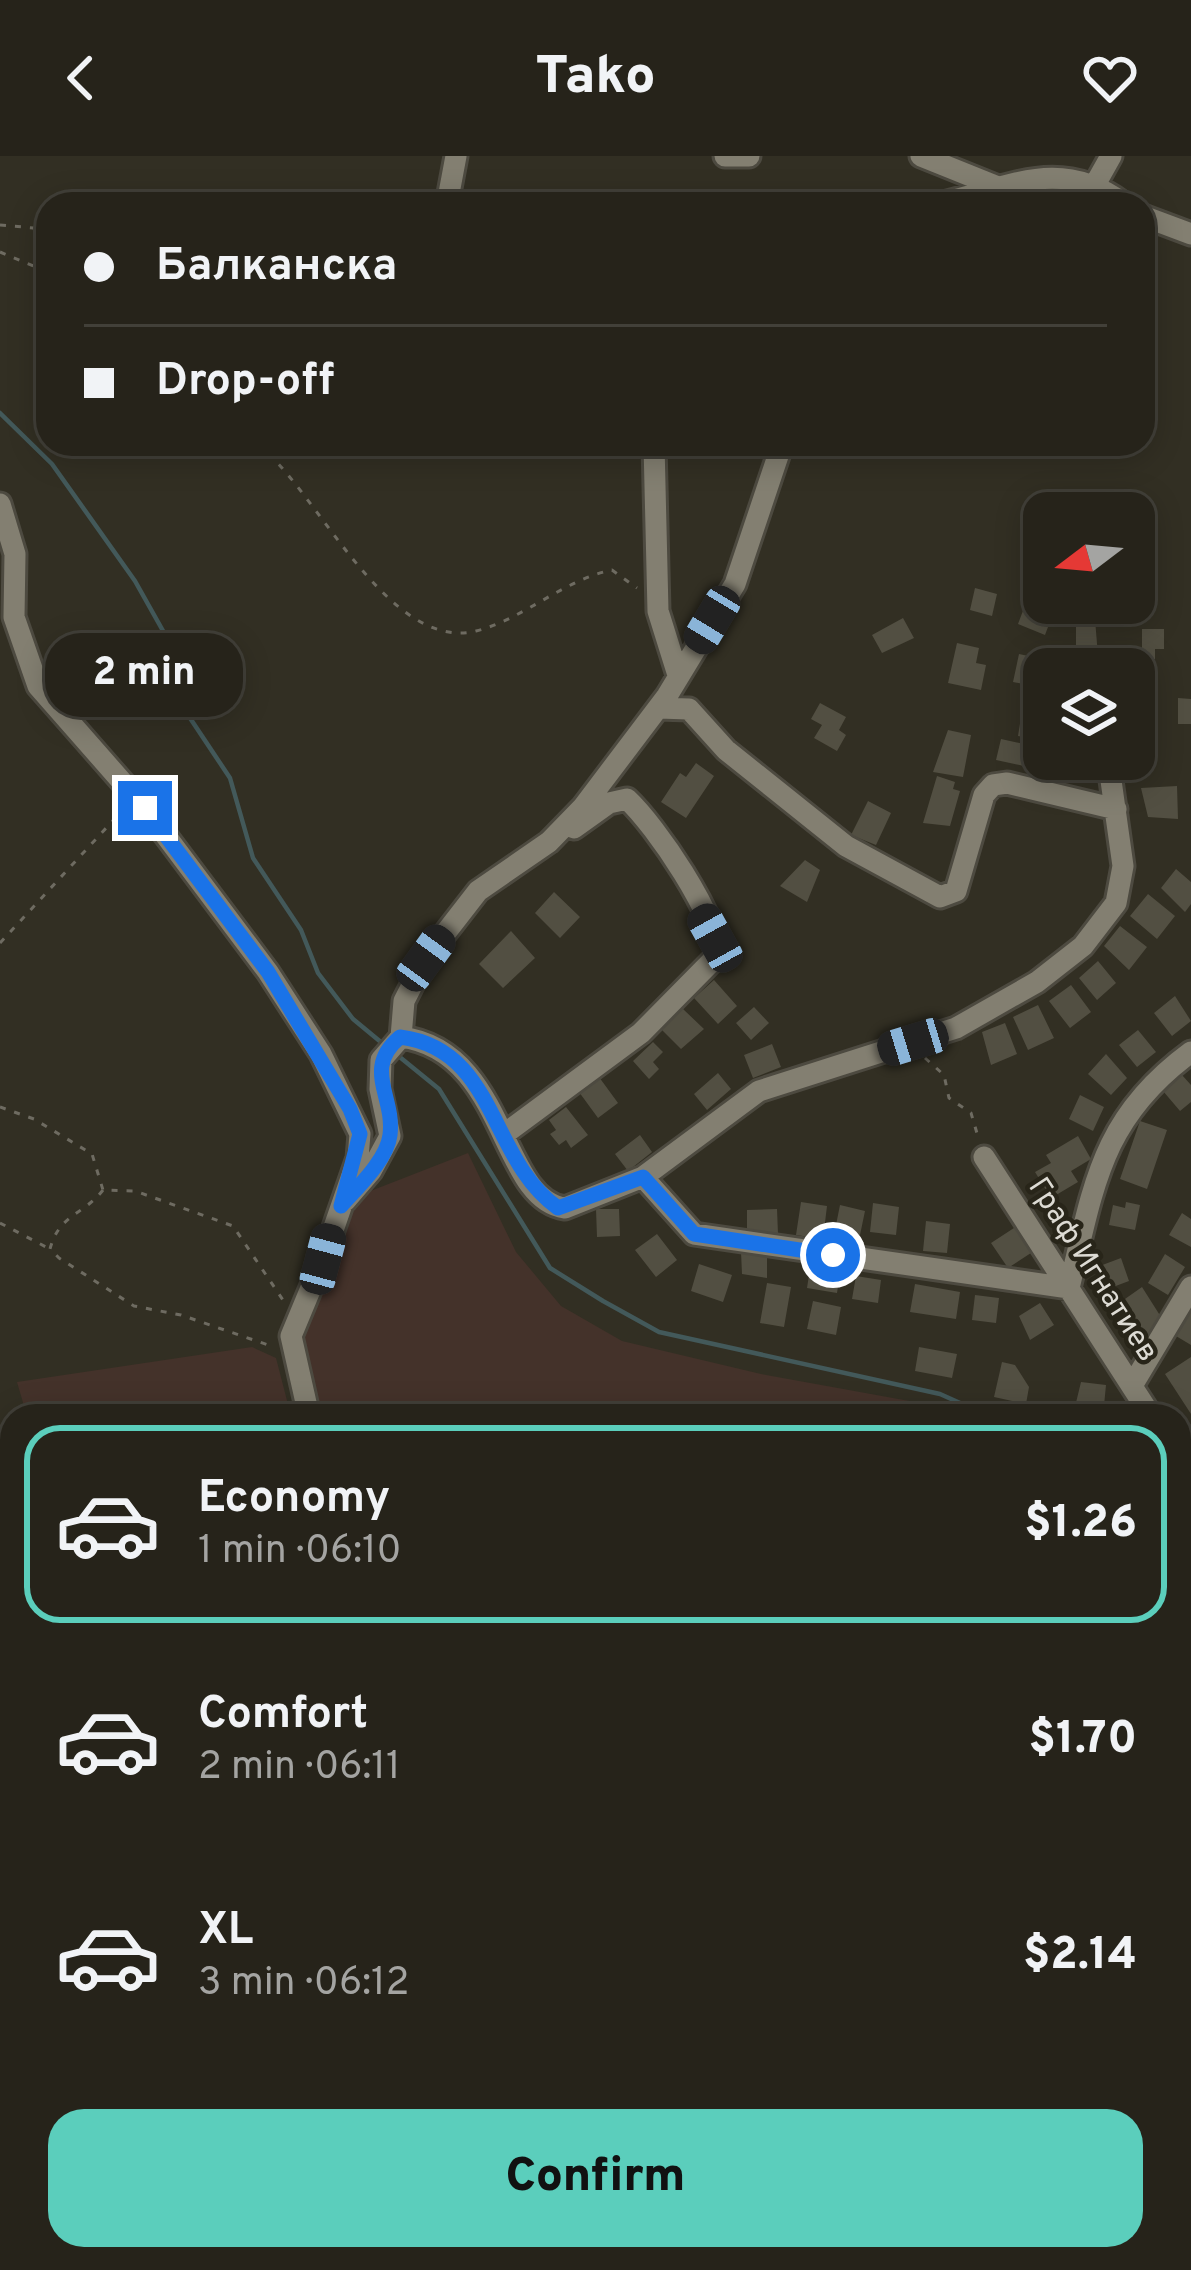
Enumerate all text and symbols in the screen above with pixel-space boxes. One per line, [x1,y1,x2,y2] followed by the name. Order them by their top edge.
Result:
[535,44,656,113] text: Tako
[48,45,114,111] icon: back
[1077,45,1143,111] icon: heart
[156,239,397,296] text: Балканска
[156,354,335,411] text: Drop-off
[1023,492,1155,624] north arrow
[1023,492,1155,780] map controls
[678,580,746,660] car
[46,634,244,718] callout: 2 min
[1023,648,1155,780] button: layers
[92,650,196,699] text: 2 min
[118,781,172,835] route end
[682,898,748,978] car
[390,918,462,998] car
[873,1014,953,1070] car
[1019,1171,1165,1369] street label: Граф Игнатиев
[296,1220,350,1298] car
[806,1228,860,1282] route start
[54,1470,162,1578] icon: car
[198,1471,390,1528] text: Economy
[1024,1496,1137,1553] text: $1.26
[198,1528,402,1577] text: 1 min · 06:10
[54,1686,162,1794] icon: car
[198,1687,368,1744] text: Comfort
[1028,1712,1137,1769] text: $1.70
[198,1744,400,1793] text: 2 min · 06:11
[54,1902,162,2010] icon: car
[198,1903,253,1960] text: XL
[1023,1928,1137,1985] text: $2.14
[198,1960,409,2009] text: 3 min · 06:12
[48,2109,1143,2247] button: Confirm

